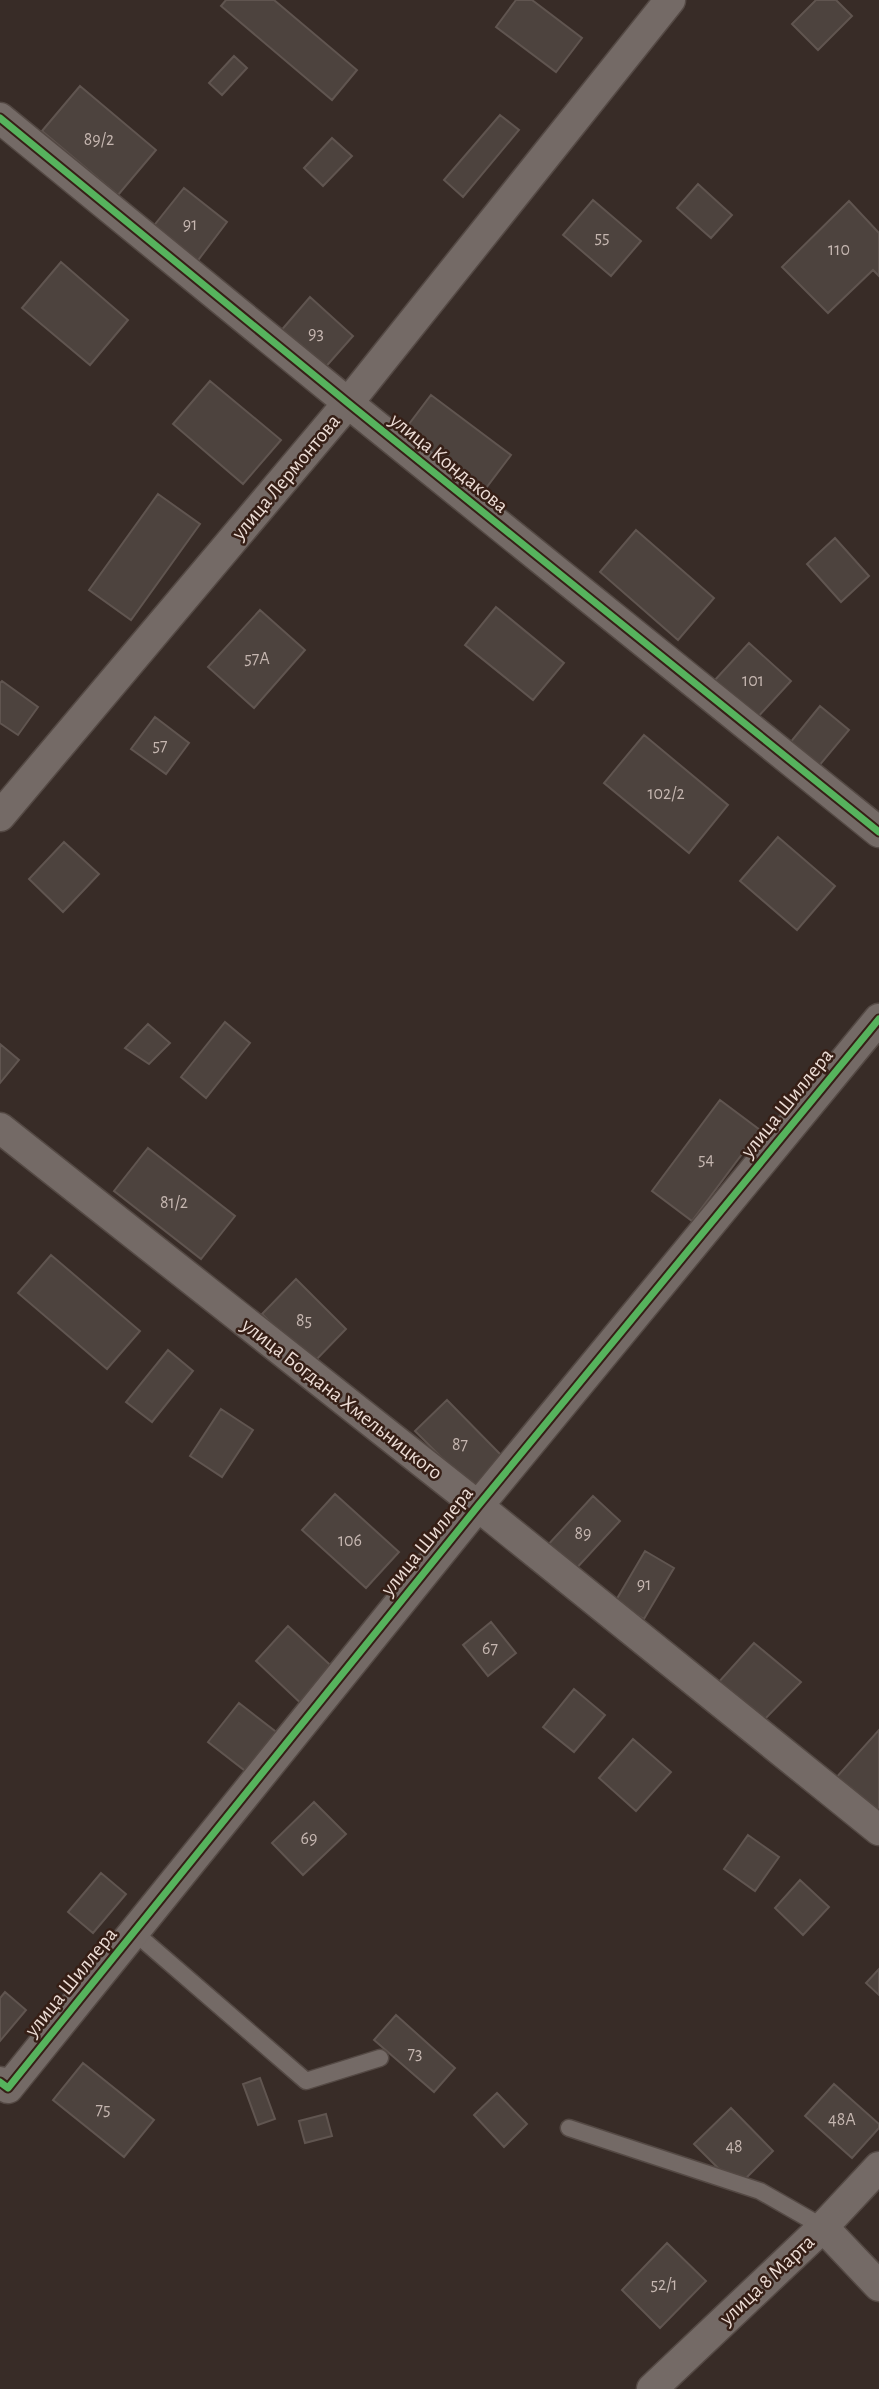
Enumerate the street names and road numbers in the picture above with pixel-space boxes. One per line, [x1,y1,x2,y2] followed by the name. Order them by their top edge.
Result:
[385,409,512,517] street label: улица Кондакова
[227,410,344,544] street label: улица Лермонтова
[736,1044,837,1162] street label: улица Шиллера
[237,1314,446,1484] street label: улица Богдана Хмельницкого
[376,1482,477,1600] street label: улица Шиллера
[20,1923,121,2041] street label: улица Шиллера
[715,2231,819,2330] street label: улица 8 Марта

